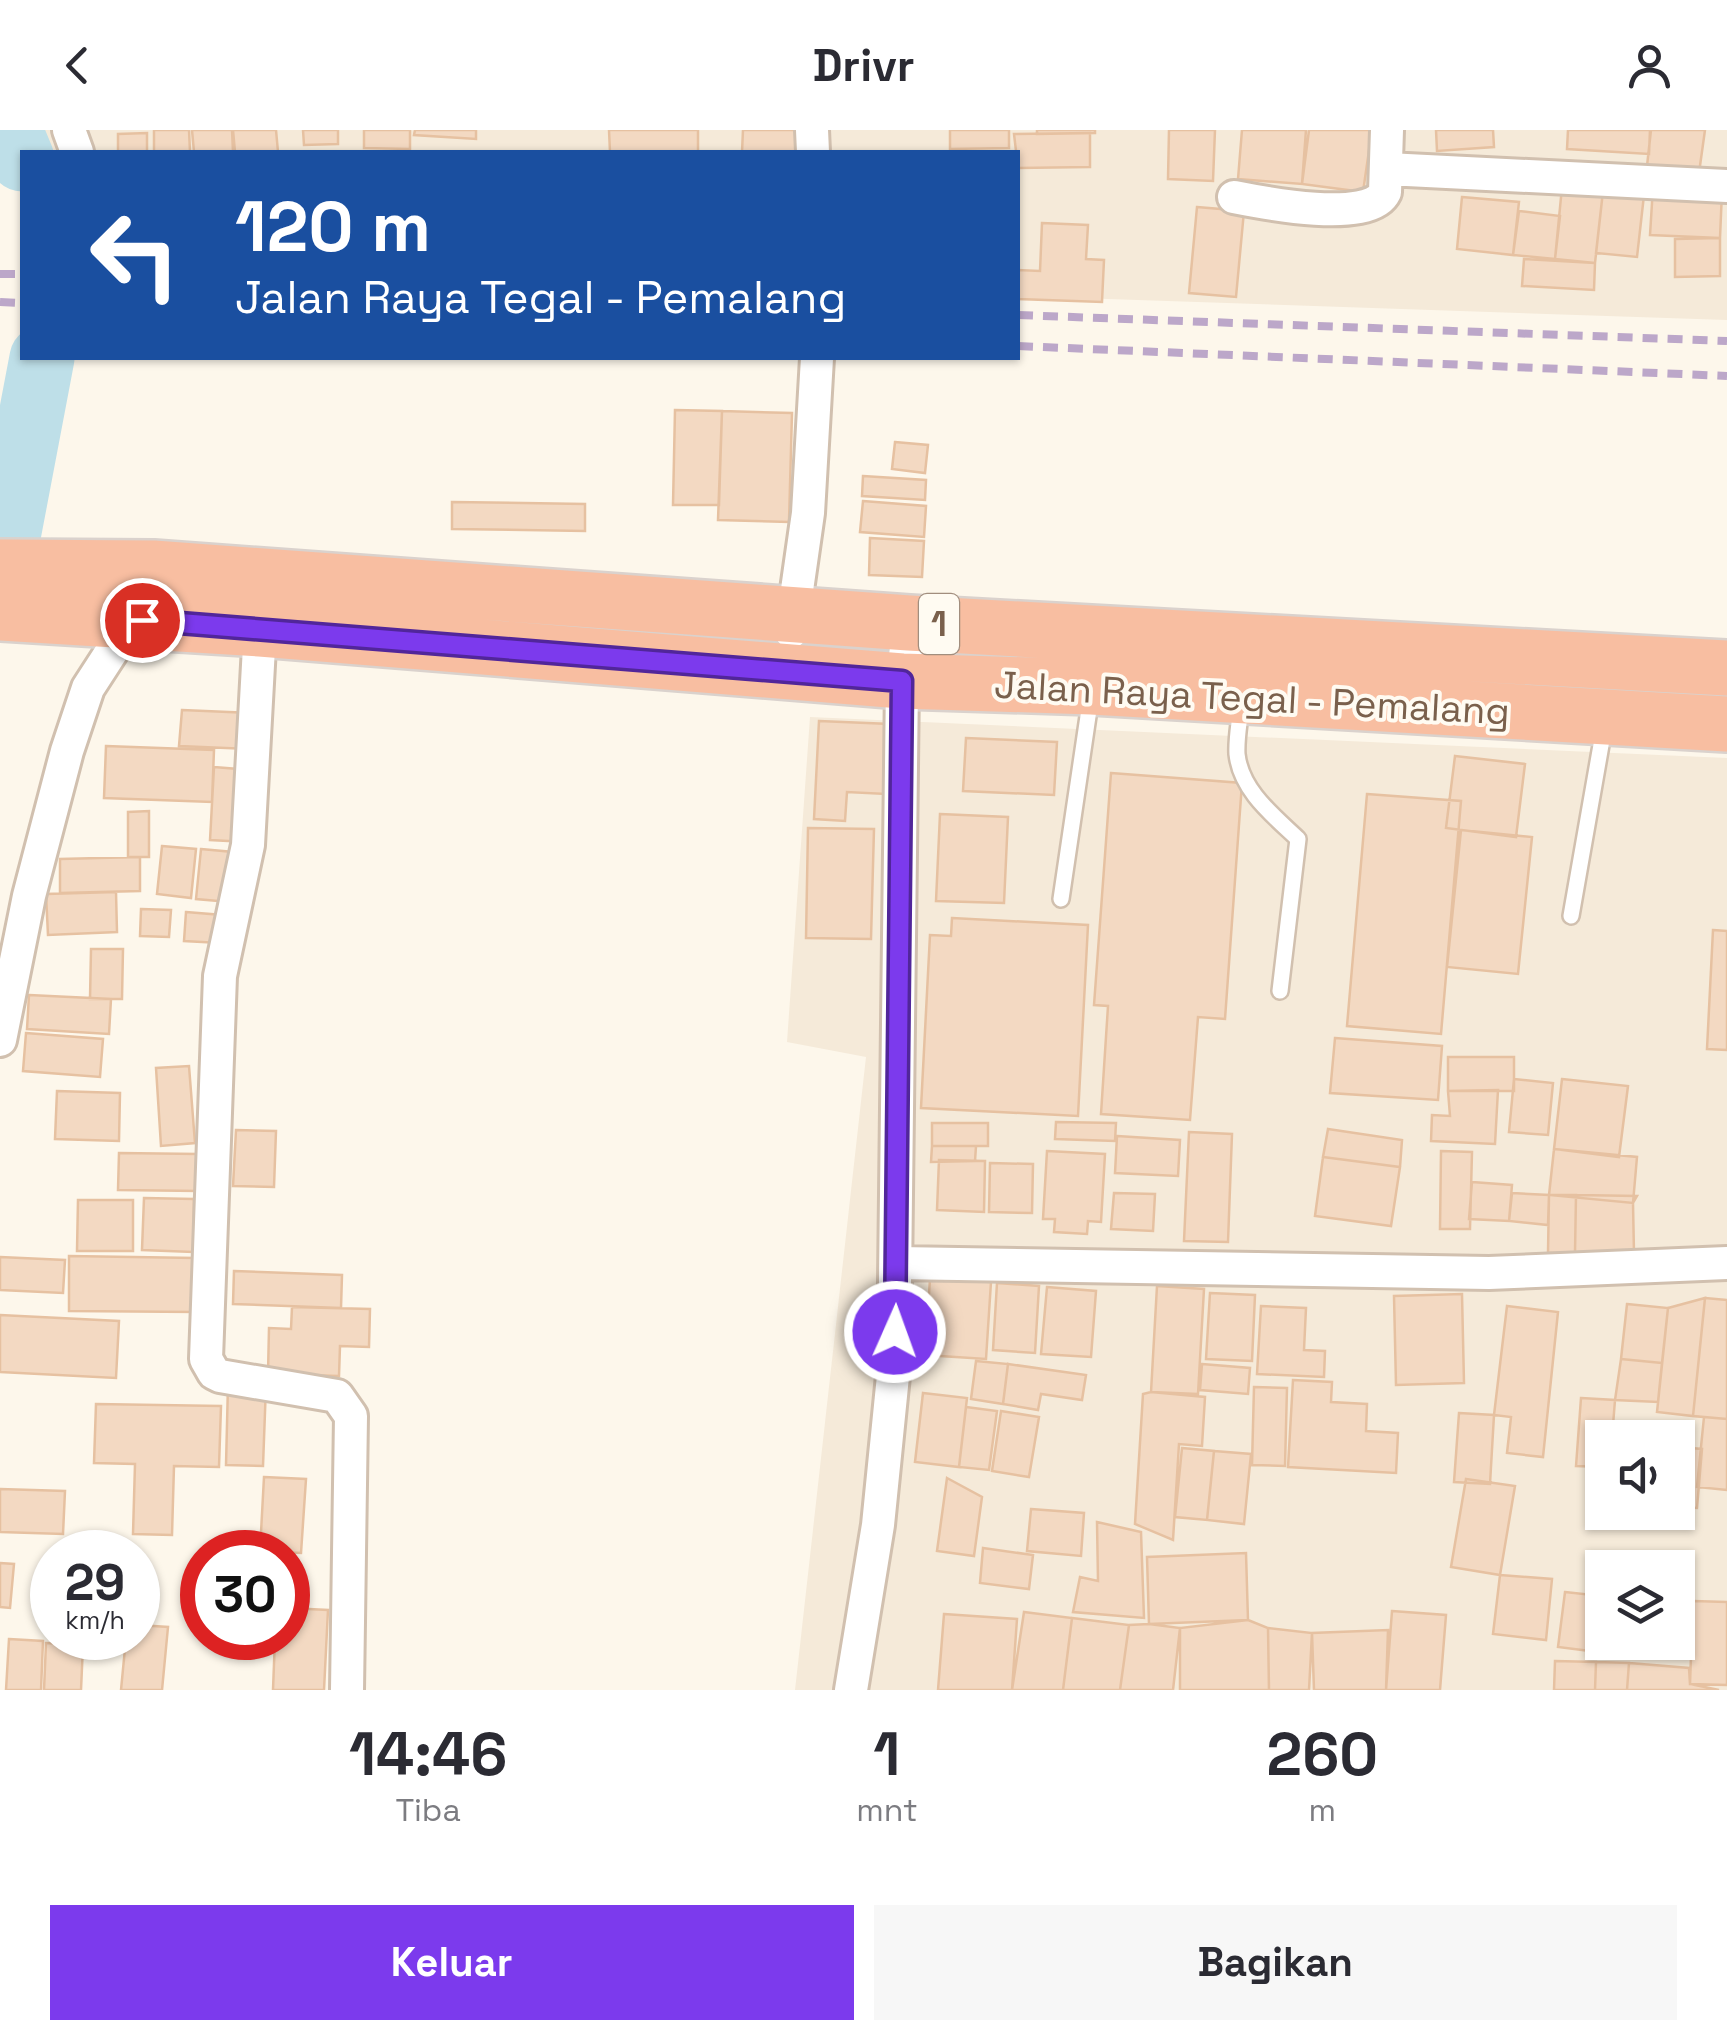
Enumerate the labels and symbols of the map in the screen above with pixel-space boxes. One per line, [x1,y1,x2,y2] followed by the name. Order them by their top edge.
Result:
[100,578,185,663] pin
[919,594,959,654] road number: 1
[993,661,1511,735] street label: Jalan Raya Tegal - Pemalang
[843,1280,947,1384] position arrow
[180,1530,310,1660] speed limit sign: 30

